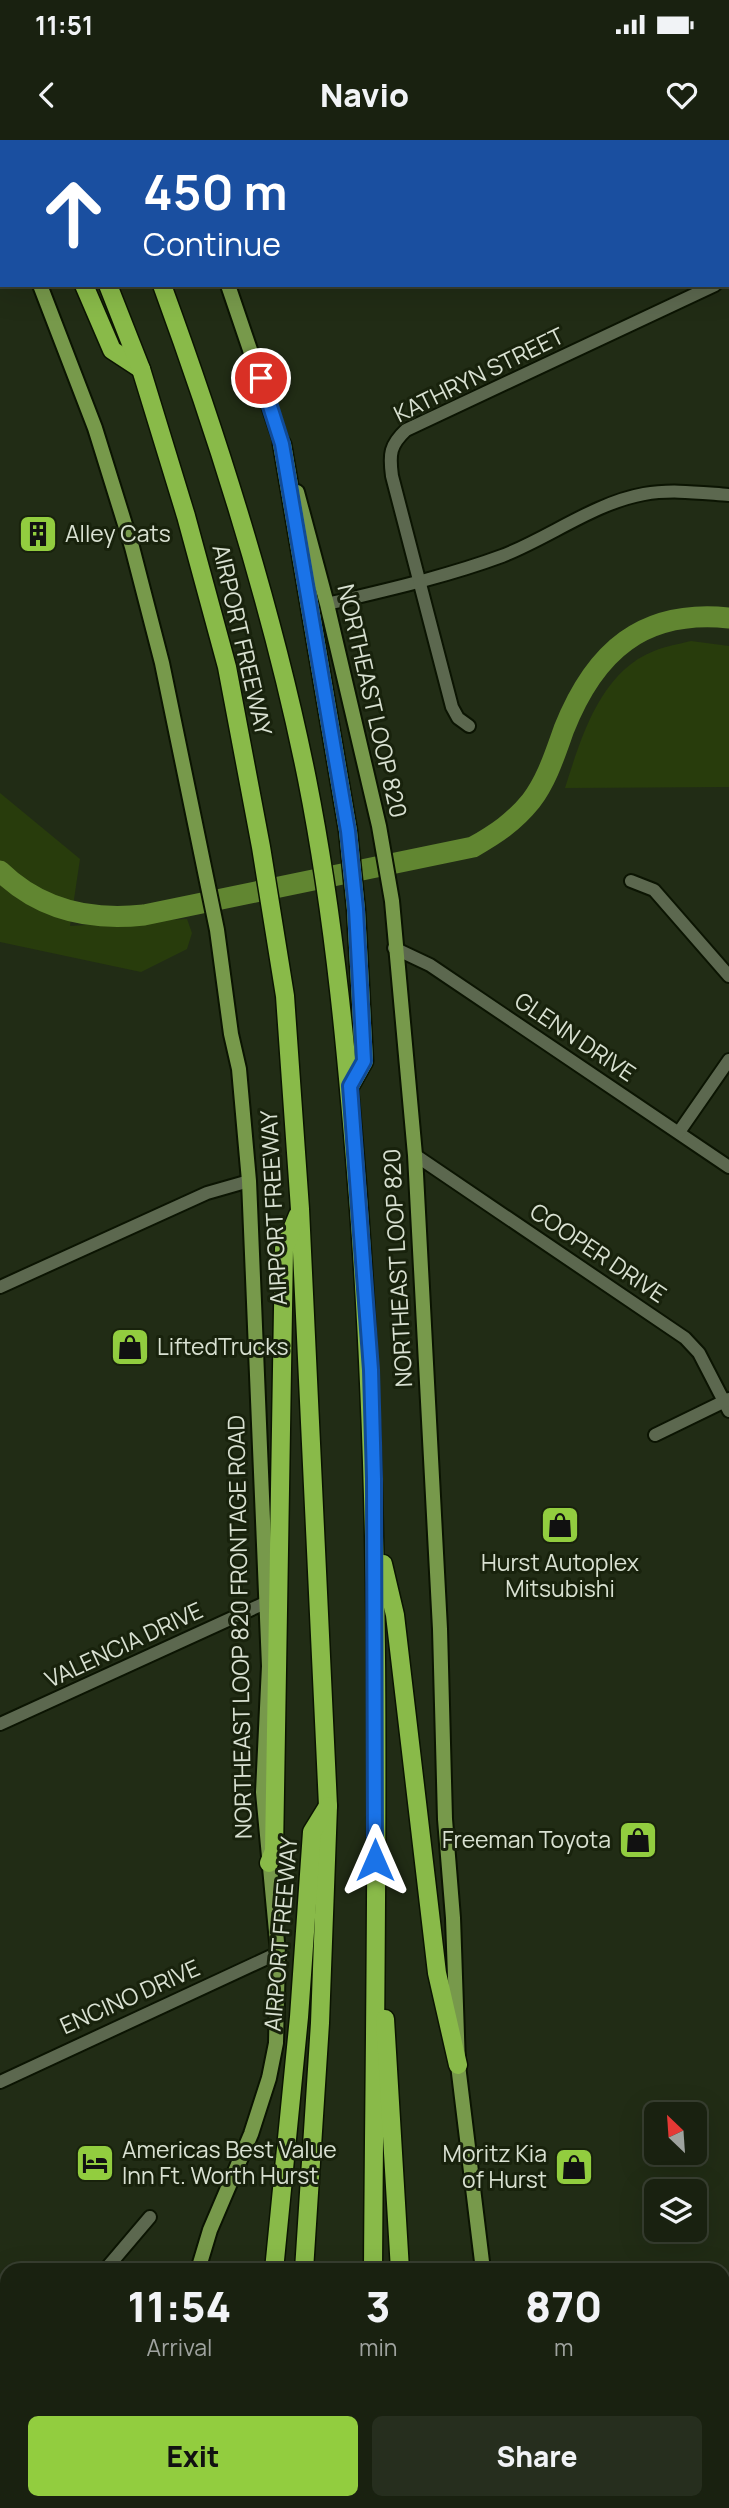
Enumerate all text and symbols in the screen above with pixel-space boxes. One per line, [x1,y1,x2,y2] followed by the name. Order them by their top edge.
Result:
[35,7,93,43] text: 11:51
[320,73,409,117] text: Navio
[28,76,66,114] icon: back
[663,76,701,114] icon: heart
[143,158,288,225] text: 450 m
[28,168,119,259] icon: ahead
[143,222,281,266] text: Continue
[388,319,569,429] street label: KATHRYN STREET
[231,348,291,408] pin
[242,359,280,397] icon: arrive
[17,513,59,555] building icon: Alley Cats
[65,517,171,549] place label: Alley Cats
[205,541,281,739] street label: AIRPORT FREEWAY
[331,581,415,821] street label: NORTHEAST LOOP 820
[509,984,642,1088] street label: GLENN DRIVE
[252,1109,294,1306] street label: AIRPORT FREEWAY
[375,1148,419,1388] street label: NORTHEAST LOOP 820
[524,1195,673,1310] street label: COOPER DRIVE
[109,1326,151,1368] shop icon: LiftedTrucks
[157,1330,289,1362] place label: LiftedTrucks
[219,1415,259,1839] street label: NORTHEAST LOOP 820 FRONTAGE ROAD
[539,1504,581,1546] shop icon: Hurst Autoplex Mitsubishi
[481,1546,639,1604] place label: Hurst Autoplex Mitsubishi
[39,1594,208,1695] street label: VALENCIA DRIVE
[617,1819,659,1861] shop icon: Freeman Toyota
[338,1823,412,1897] position arrow
[442,1823,611,1855] place label: Freeman Toyota
[256,1835,304,2033] street label: AIRPORT FREEWAY
[55,1951,205,2041] street label: ENCINO DRIVE
[644,2102,707,2165] north arrow
[644,2102,707,2242] map controls
[122,2133,337,2191] place label: Americas Best Value Inn Ft. Worth Hurst
[443,2137,547,2195] place label: Moritz Kia of Hurst
[74,2142,116,2184] hotel icon: Americas Best Value Inn Ft. Worth Hurst
[553,2146,595,2188] shop icon: Moritz Kia of Hurst
[644,2179,707,2242] button: layers
[128,2277,231,2335] text: 11:54
[366,2277,391,2335] text: 3
[525,2277,602,2335] text: 870
[147,2331,212,2363] text: Arrival
[359,2331,397,2363] text: min
[554,2331,573,2363] text: m
[28,2416,358,2496] button: Exit
[372,2416,702,2496] button: Share

